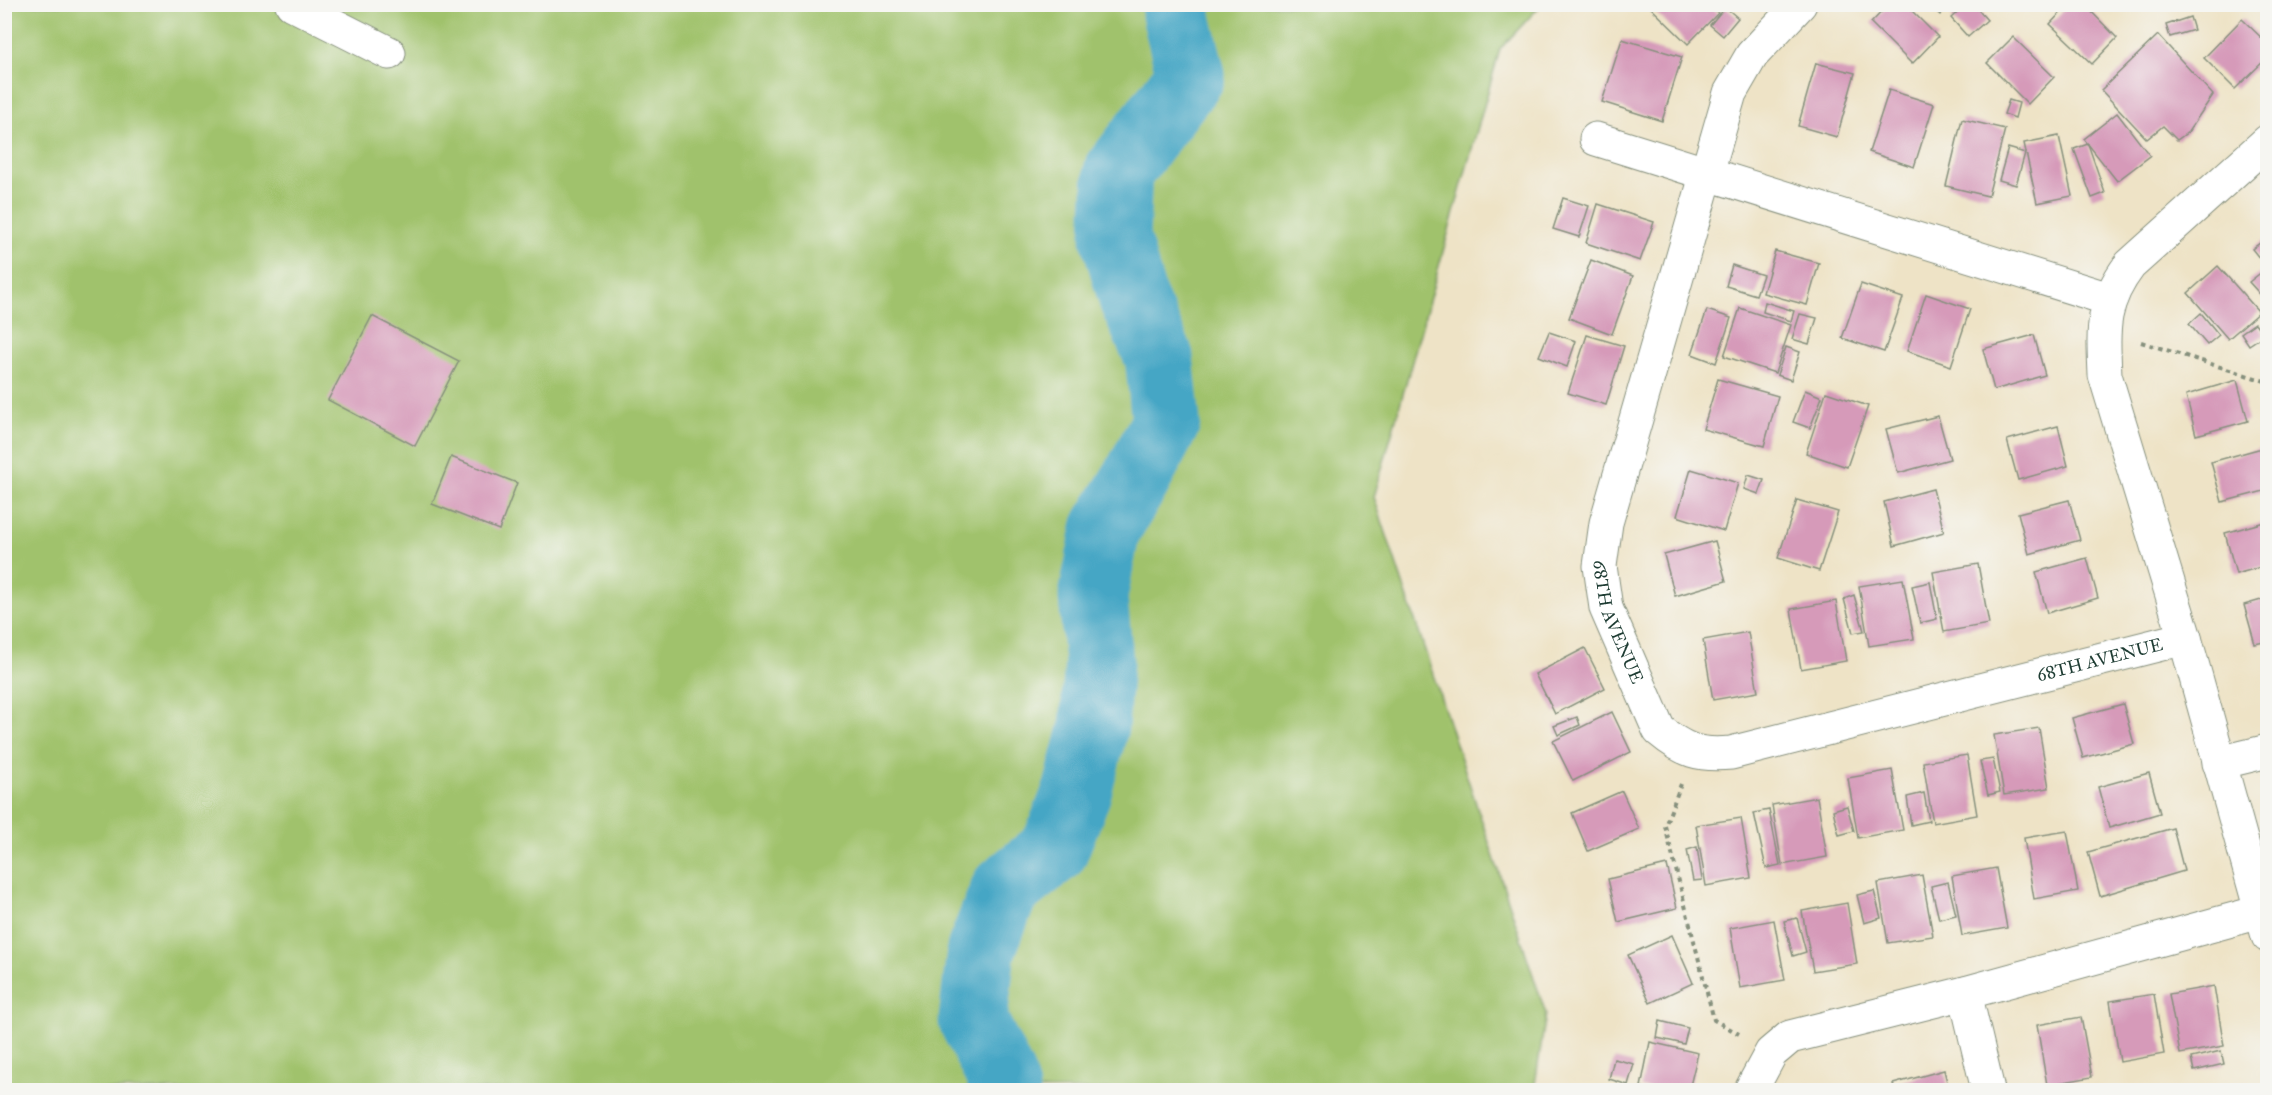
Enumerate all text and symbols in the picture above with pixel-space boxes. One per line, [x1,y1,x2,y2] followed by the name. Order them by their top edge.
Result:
[1588,559,1649,687] street label: 68TH AVENUE
[2034,633,2165,686] street label: 68TH AVENUE

